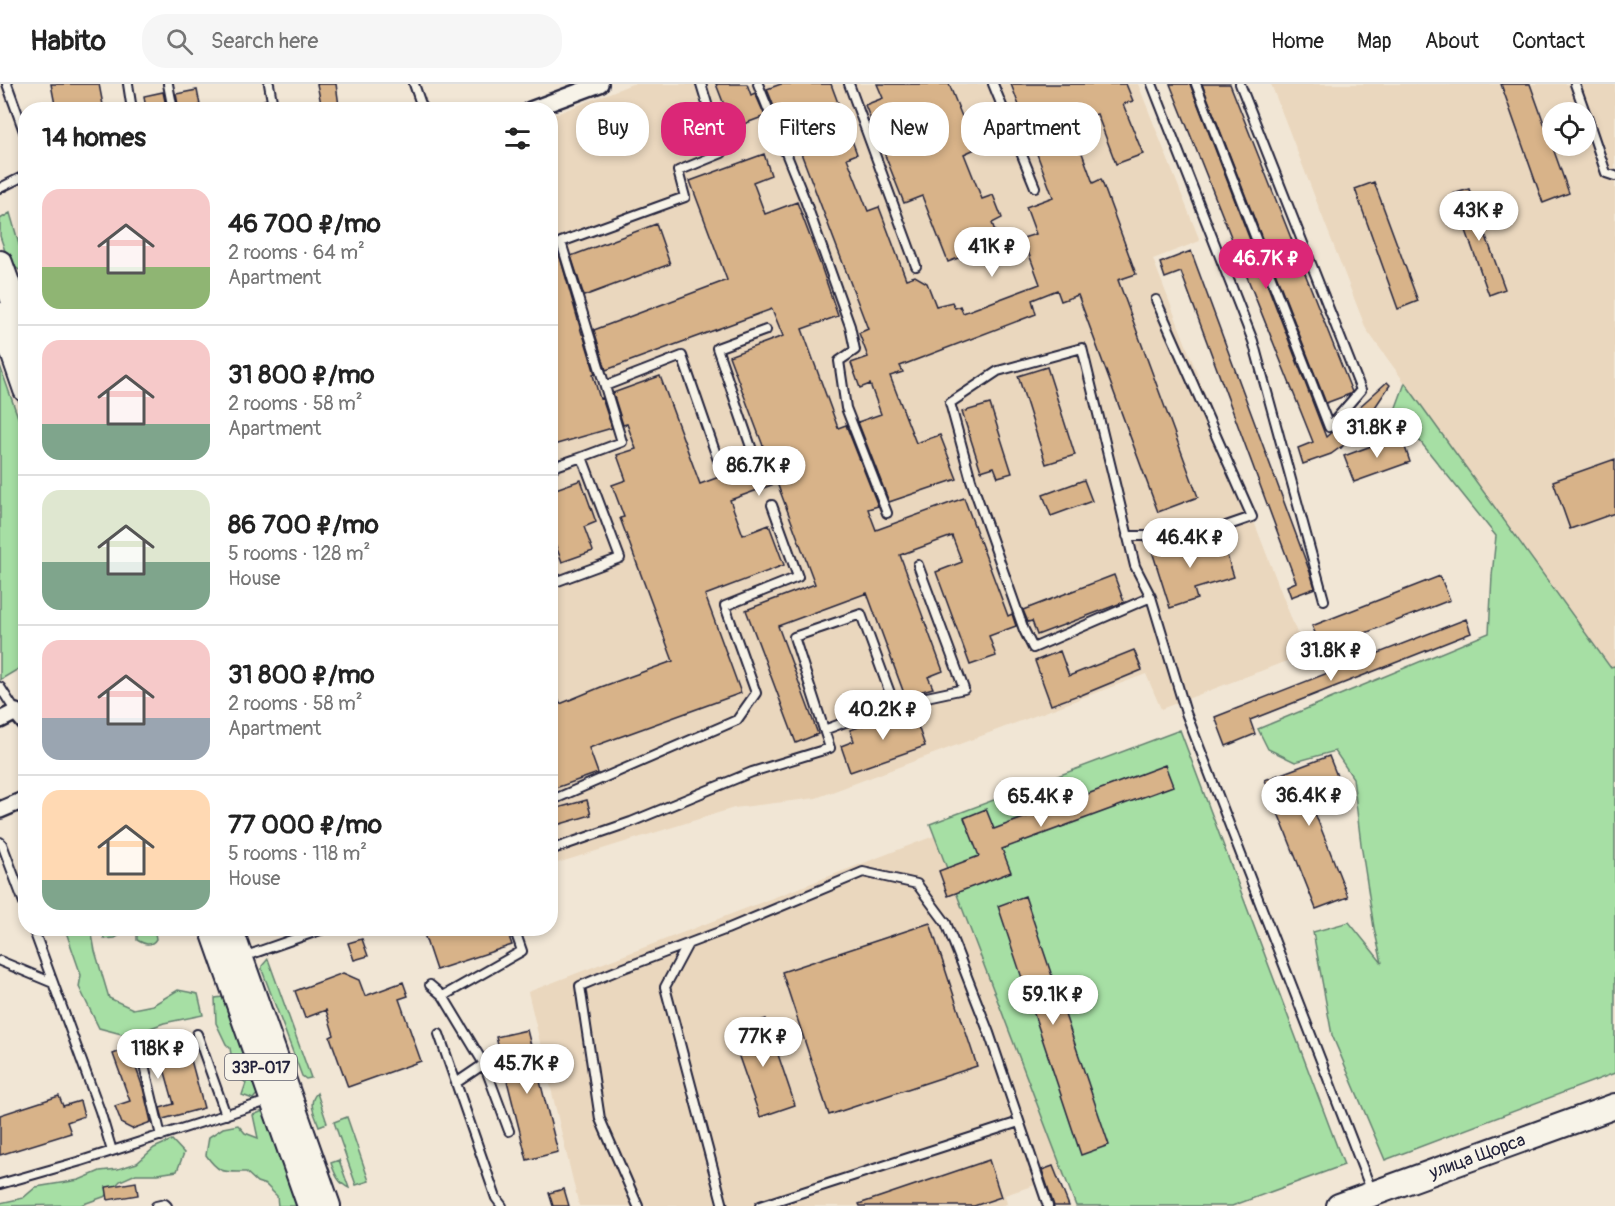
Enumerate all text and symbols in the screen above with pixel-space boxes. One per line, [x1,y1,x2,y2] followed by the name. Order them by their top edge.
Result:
[142,14,562,68] search box
[30,24,106,59] text: Habito
[163,25,196,58] icon: search
[211,27,318,55] text: Search here
[1271,28,1324,55] text: Home
[1357,28,1392,55] text: Map
[1425,28,1479,55] text: About
[1512,28,1585,55] text: Contact
[576,102,649,156] chip: Buy
[661,102,746,156] chip: Rent
[758,102,857,156] chip: Filters
[869,102,949,156] chip: New
[961,102,1101,156] chip: Apartment
[1542,102,1596,156] map controls
[1542,102,1596,156] button: locate
[42,122,146,154] text: 14 homes
[501,122,534,155] icon: filters
[1437,191,1521,242] pin: 43K ₽
[1453,198,1505,223] text: 43K ₽
[228,208,381,240] text: 46 700 ₽/mo
[90,213,162,285] icon: home
[950,227,1034,278] pin: 41K ₽
[968,234,1016,259] text: 41K ₽
[1211,239,1321,290] pin: 46.7K ₽
[228,240,365,265] text: 2 rooms · 64 m²
[1233,246,1299,271] text: 46.7K ₽
[228,265,321,290] text: Apartment
[228,359,375,391] text: 31 800 ₽/mo
[90,364,162,436] icon: home
[228,391,363,416] text: 2 rooms · 58 m²
[1322,408,1432,459] pin: 31.8K ₽
[1346,415,1408,440] text: 31.8K ₽
[228,416,321,441] text: Apartment
[704,446,814,497] pin: 86.7K ₽
[726,453,792,478] text: 86.7K ₽
[228,509,379,541] text: 86 700 ₽/mo
[90,514,162,586] icon: home
[1135,518,1245,569] pin: 46.4K ₽
[1156,525,1224,550] text: 46.4K ₽
[228,541,370,566] text: 5 rooms · 128 m²
[228,566,280,591] text: House
[1276,631,1386,682] pin: 31.8K ₽
[1300,638,1362,663] text: 31.8K ₽
[228,659,375,691] text: 31 800 ₽/mo
[90,664,162,736] icon: home
[828,690,938,741] pin: 40.2K ₽
[228,691,363,716] text: 2 rooms · 58 m²
[848,697,918,722] text: 40.2K ₽
[228,716,321,741] text: Apartment
[1254,776,1364,827] pin: 36.4K ₽
[986,777,1096,828] pin: 65.4K ₽
[1275,783,1343,808] text: 36.4K ₽
[1008,784,1074,809] text: 65.4K ₽
[228,809,382,841] text: 77 000 ₽/mo
[90,814,162,886] icon: home
[228,841,367,866] text: 5 rooms · 118 m²
[228,866,280,891] text: House
[998,975,1108,1026] pin: 59.1K ₽
[1022,982,1084,1007] text: 59.1K ₽
[721,1017,805,1068] pin: 77K ₽
[738,1024,788,1049] text: 77K ₽
[109,1029,207,1080] pin: 118K ₽
[131,1036,185,1061] text: 118K ₽
[472,1044,582,1095] pin: 45.7K ₽
[494,1051,560,1076] text: 45.7K ₽
[225,1054,297,1080] road number: 33Р-017
[1425,1128,1529,1185] street label: улица Щорса

